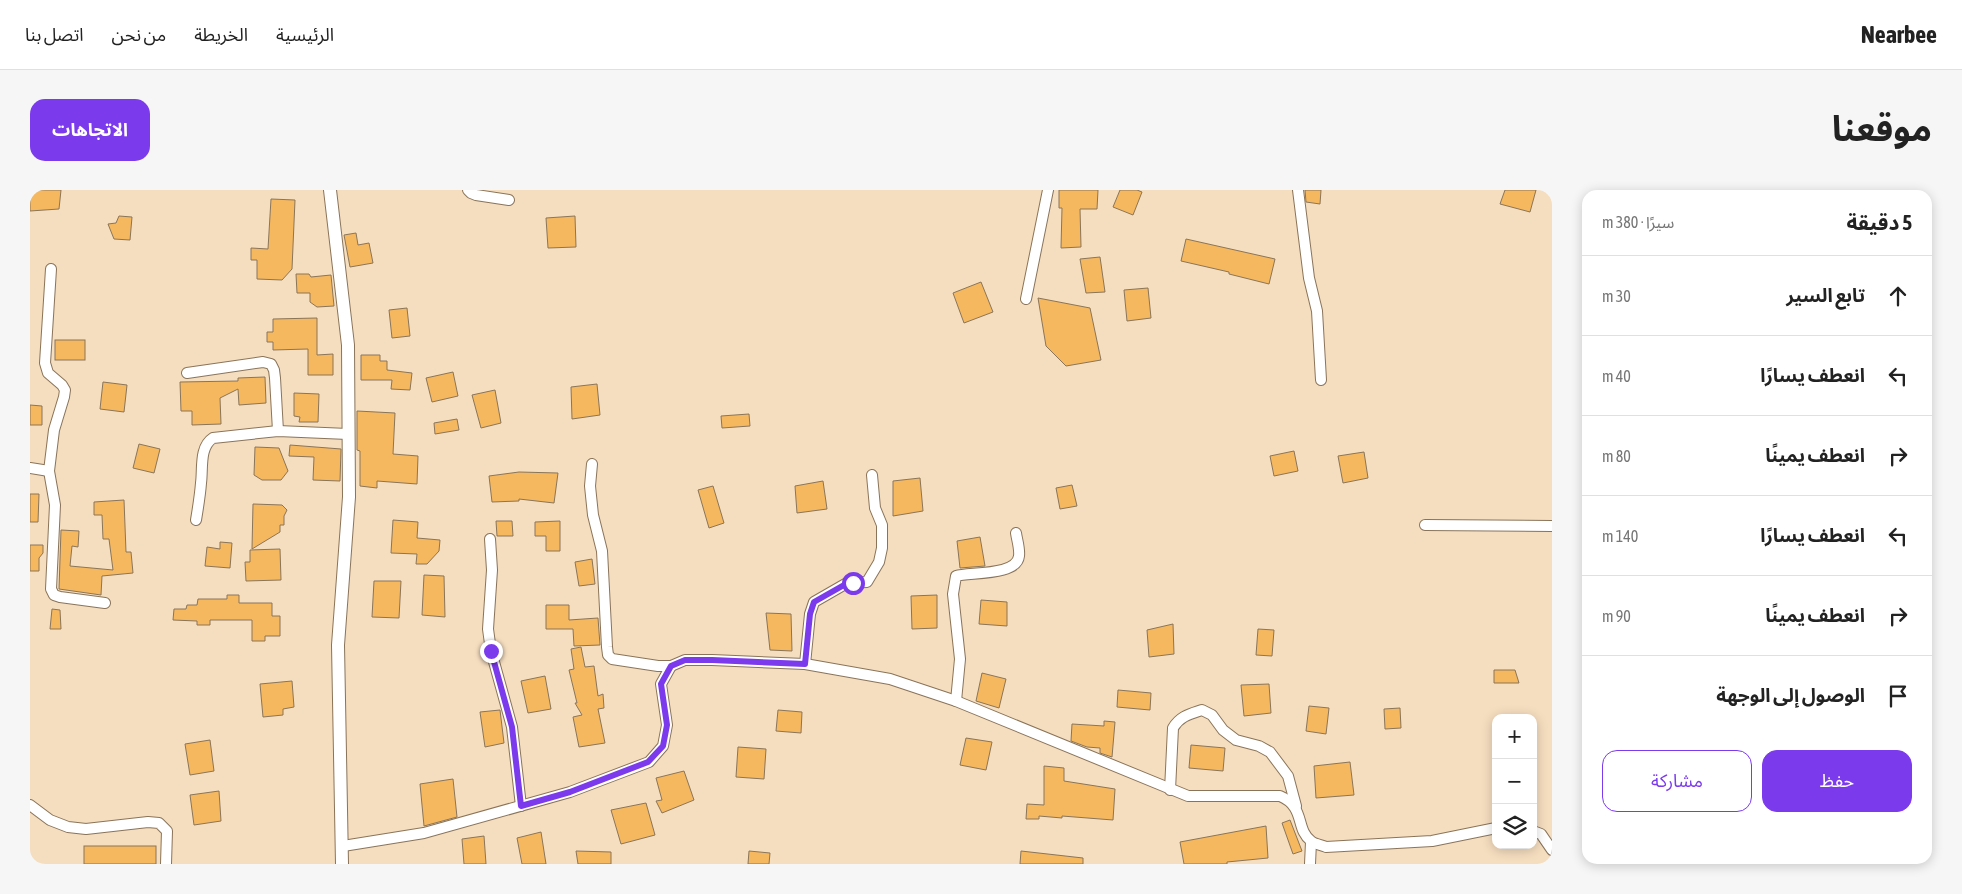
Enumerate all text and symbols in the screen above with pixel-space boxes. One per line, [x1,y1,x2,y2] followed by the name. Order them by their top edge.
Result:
[1861,21,1937,48] text: Nearbee
[25,24,84,45] text: اتصل بنا
[112,24,166,45] text: من نحن
[194,24,248,45] text: الخريطة
[276,24,334,45] text: الرئيسية
[30,99,150,161] button: الاتجاهات
[1832,108,1932,148] text: موقعنا
[1846,210,1912,234] text: 5 دقيقة
[1602,213,1674,231] text: سيرًا · 380 m
[1884,282,1912,310] icon: ahead
[1786,284,1865,306] text: تابع السير
[1602,287,1631,305] text: 30 m
[1884,362,1912,390] icon: left
[1760,364,1865,386] text: انعطف يسارًا
[1602,367,1631,385] text: 40 m
[1884,442,1912,470] icon: right
[1765,444,1865,466] text: انعطف يمينًا
[1602,447,1631,465] text: 80 m
[1884,522,1912,550] icon: left
[1760,524,1865,546] text: انعطف يسارًا
[1602,527,1638,545] text: 140 m
[842,572,865,595] route start
[1884,602,1912,630] icon: right
[1765,604,1865,626] text: انعطف يمينًا
[1602,607,1631,625] text: 90 m
[480,640,503,663] route end
[1884,682,1912,710] icon: arrive
[1716,684,1865,706] text: الوصول إلى الوجهة
[1492,714,1537,849] map controls
[1492,714,1537,759] button: +
[1602,750,1752,812] button: مشاركة
[1762,750,1912,812] button: حفظ
[1492,759,1537,804] button: −
[1492,804,1537,849] button: layers

